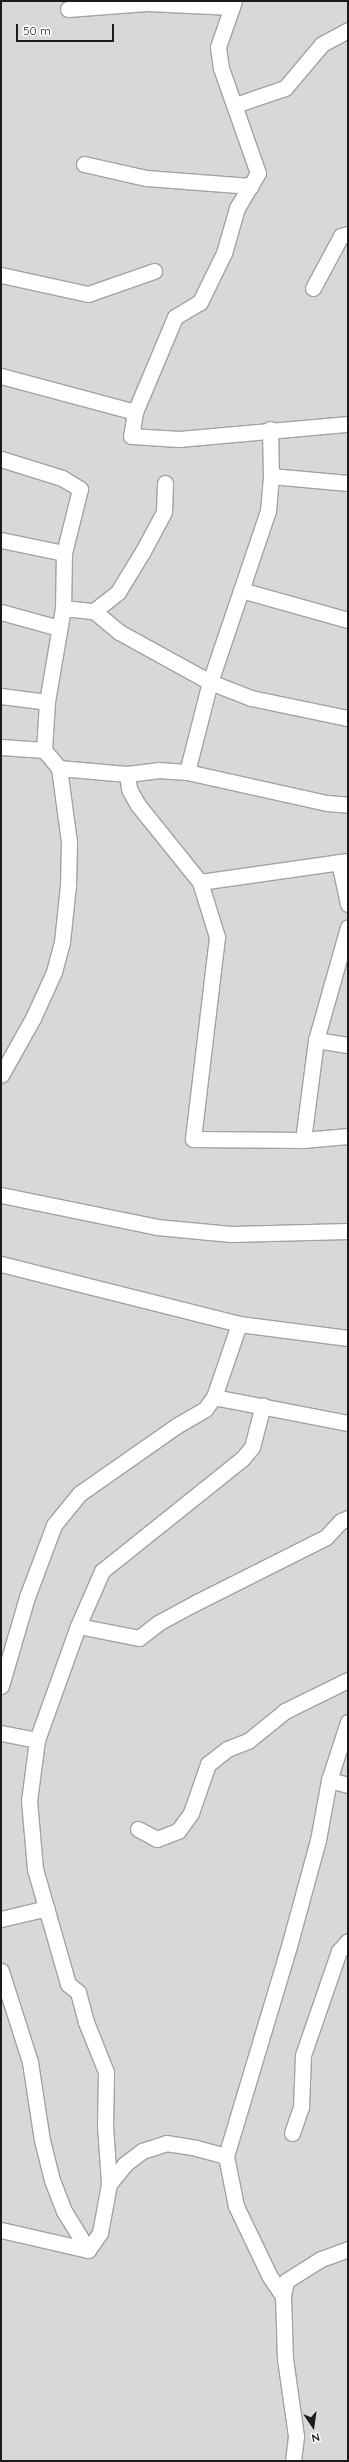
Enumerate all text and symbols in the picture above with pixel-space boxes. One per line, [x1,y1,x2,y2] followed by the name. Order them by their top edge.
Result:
[18,16,116,42] scale bar
[23,23,51,38] text: 50 m
[293,2406,333,2446] north arrow
[310,2430,321,2445] text: N

